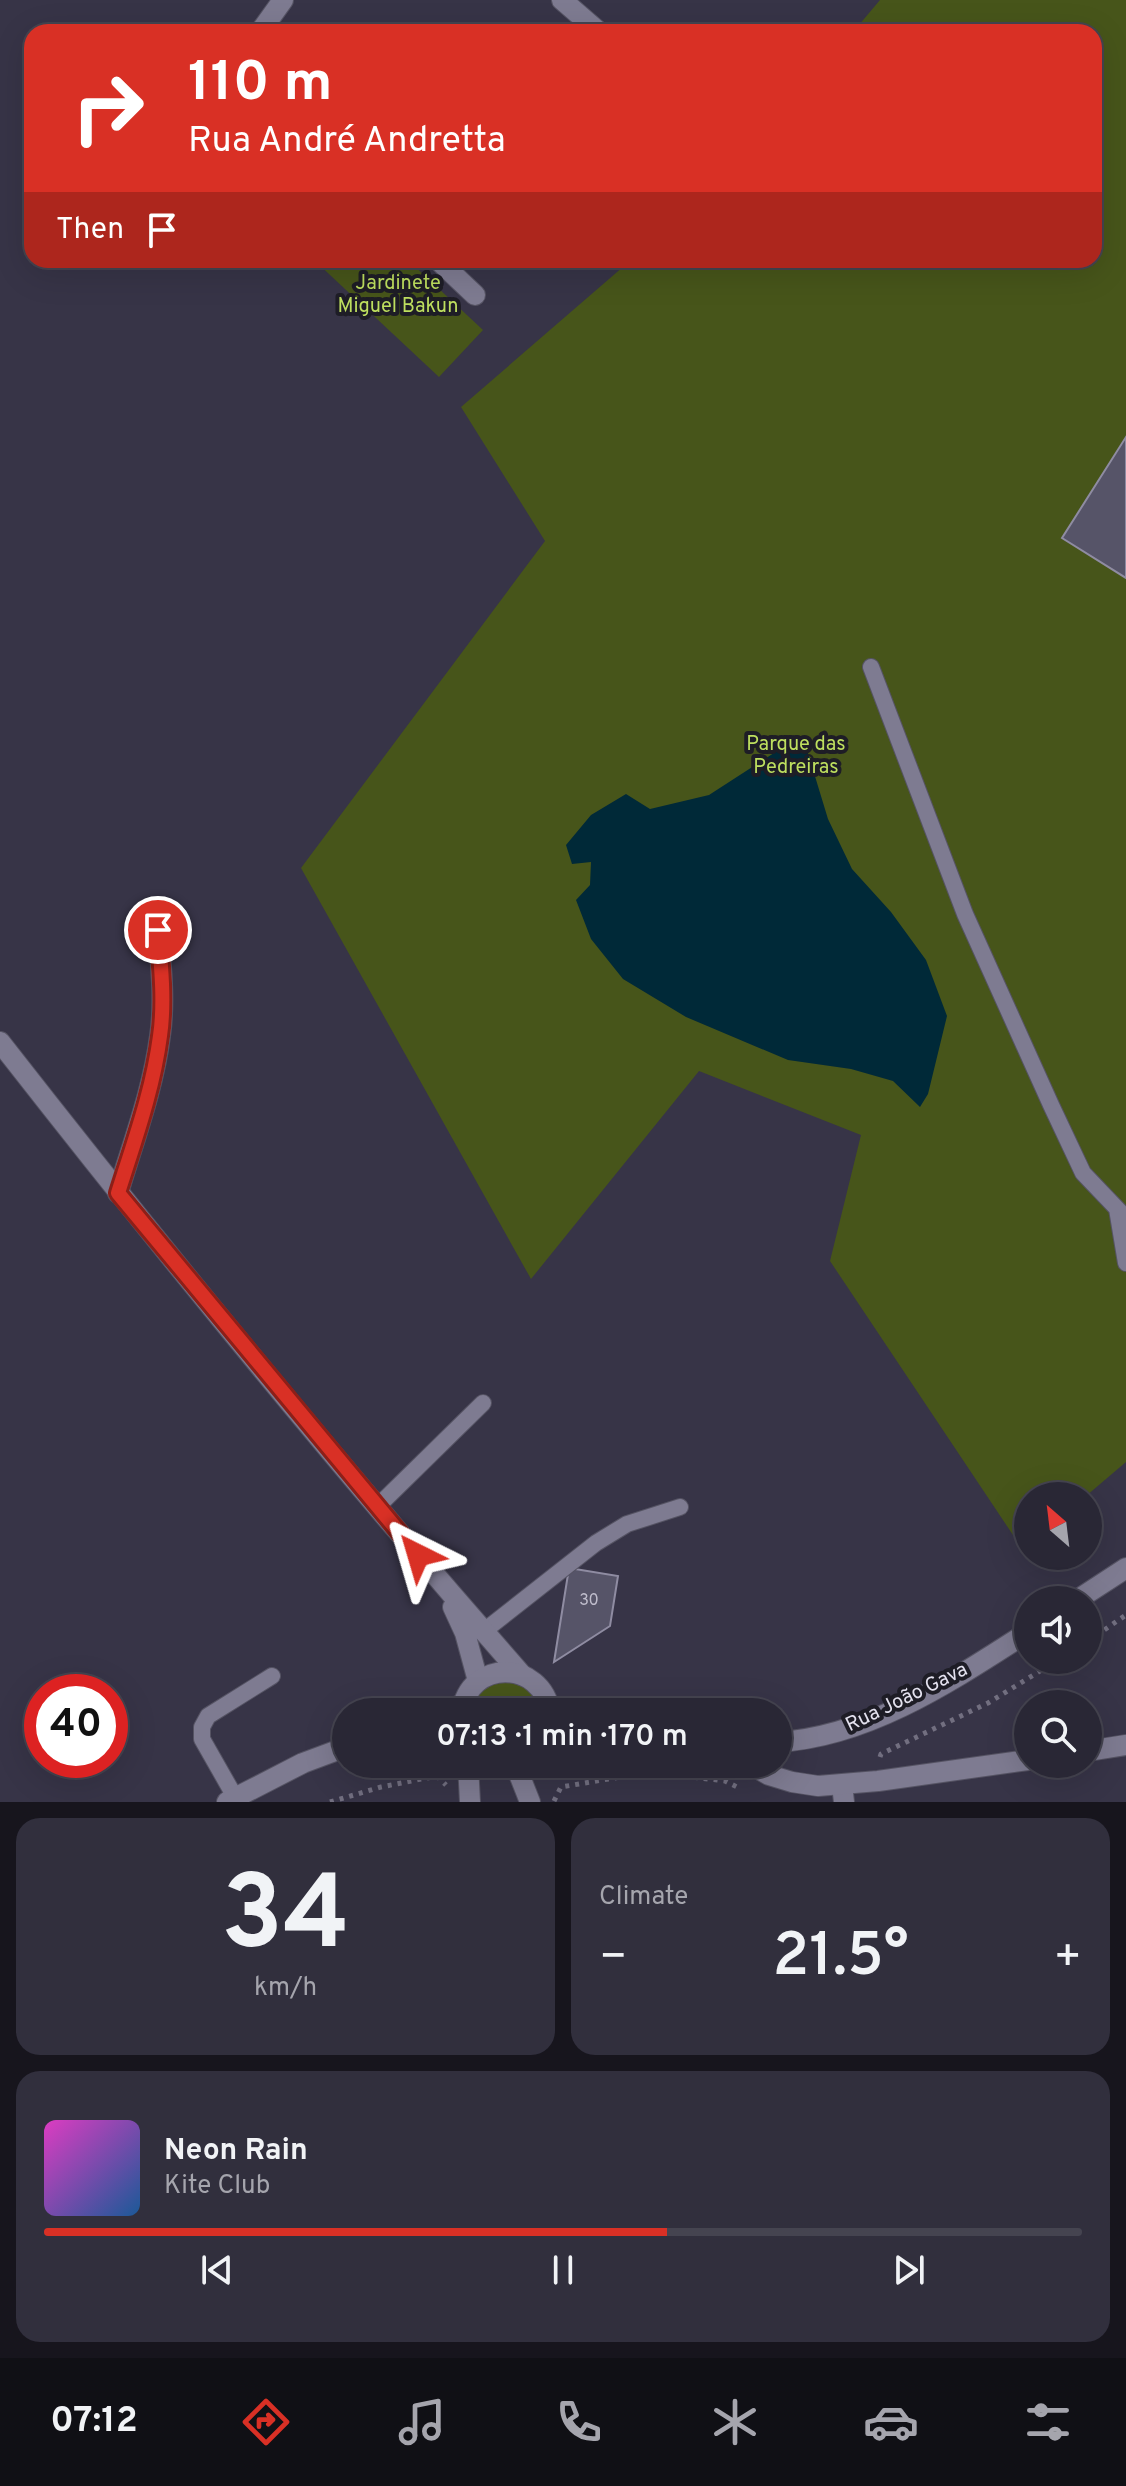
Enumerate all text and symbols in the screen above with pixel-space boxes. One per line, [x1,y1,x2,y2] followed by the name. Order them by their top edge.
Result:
[188,50,333,120] text: 110 m
[56,56,160,160] icon: right
[188,119,506,165] text: Rua André Andretta
[140,208,184,252] icon: arrive
[56,212,124,249] text: Then
[337,271,459,320] park label: Jardinete Miguel Bakun
[746,732,846,781] park label: Parque das Pedreiras
[124,896,192,964] pin
[136,908,180,952] icon: arrive
[1014,1482,1102,1570] north arrow
[1014,1482,1102,1778] map controls
[376,1513,460,1597] position arrow
[1014,1586,1102,1674] button: sound
[579,1591,599,1611] house number: 30
[842,1657,972,1739] street label: Rua João Gava
[24,1674,128,1778] speed limit sign: 40
[1014,1690,1102,1778] button: search
[436,1719,688,1756] text: 07:13 · 1 min · 170 m
[221,1854,350,1986] text: 34
[599,1881,688,1914] text: Climate
[772,1921,909,1997] text: 21.5°
[599,1931,627,1987] text: −
[1054,1931,1082,1987] text: +
[254,1972,317,2005] text: km/h
[164,2133,308,2170] text: Neon Rain
[164,2170,270,2203] text: Kite Club
[195,2248,239,2292] icon: previous
[541,2248,585,2292] icon: pause
[887,2248,931,2292] icon: next
[238,2394,294,2450] icon: directions
[394,2394,450,2450] icon: music
[551,2394,607,2450] icon: phone
[707,2394,763,2450] icon: climate
[863,2394,919,2450] icon: car
[1020,2394,1076,2450] icon: filters
[50,2399,138,2445] text: 07:12

